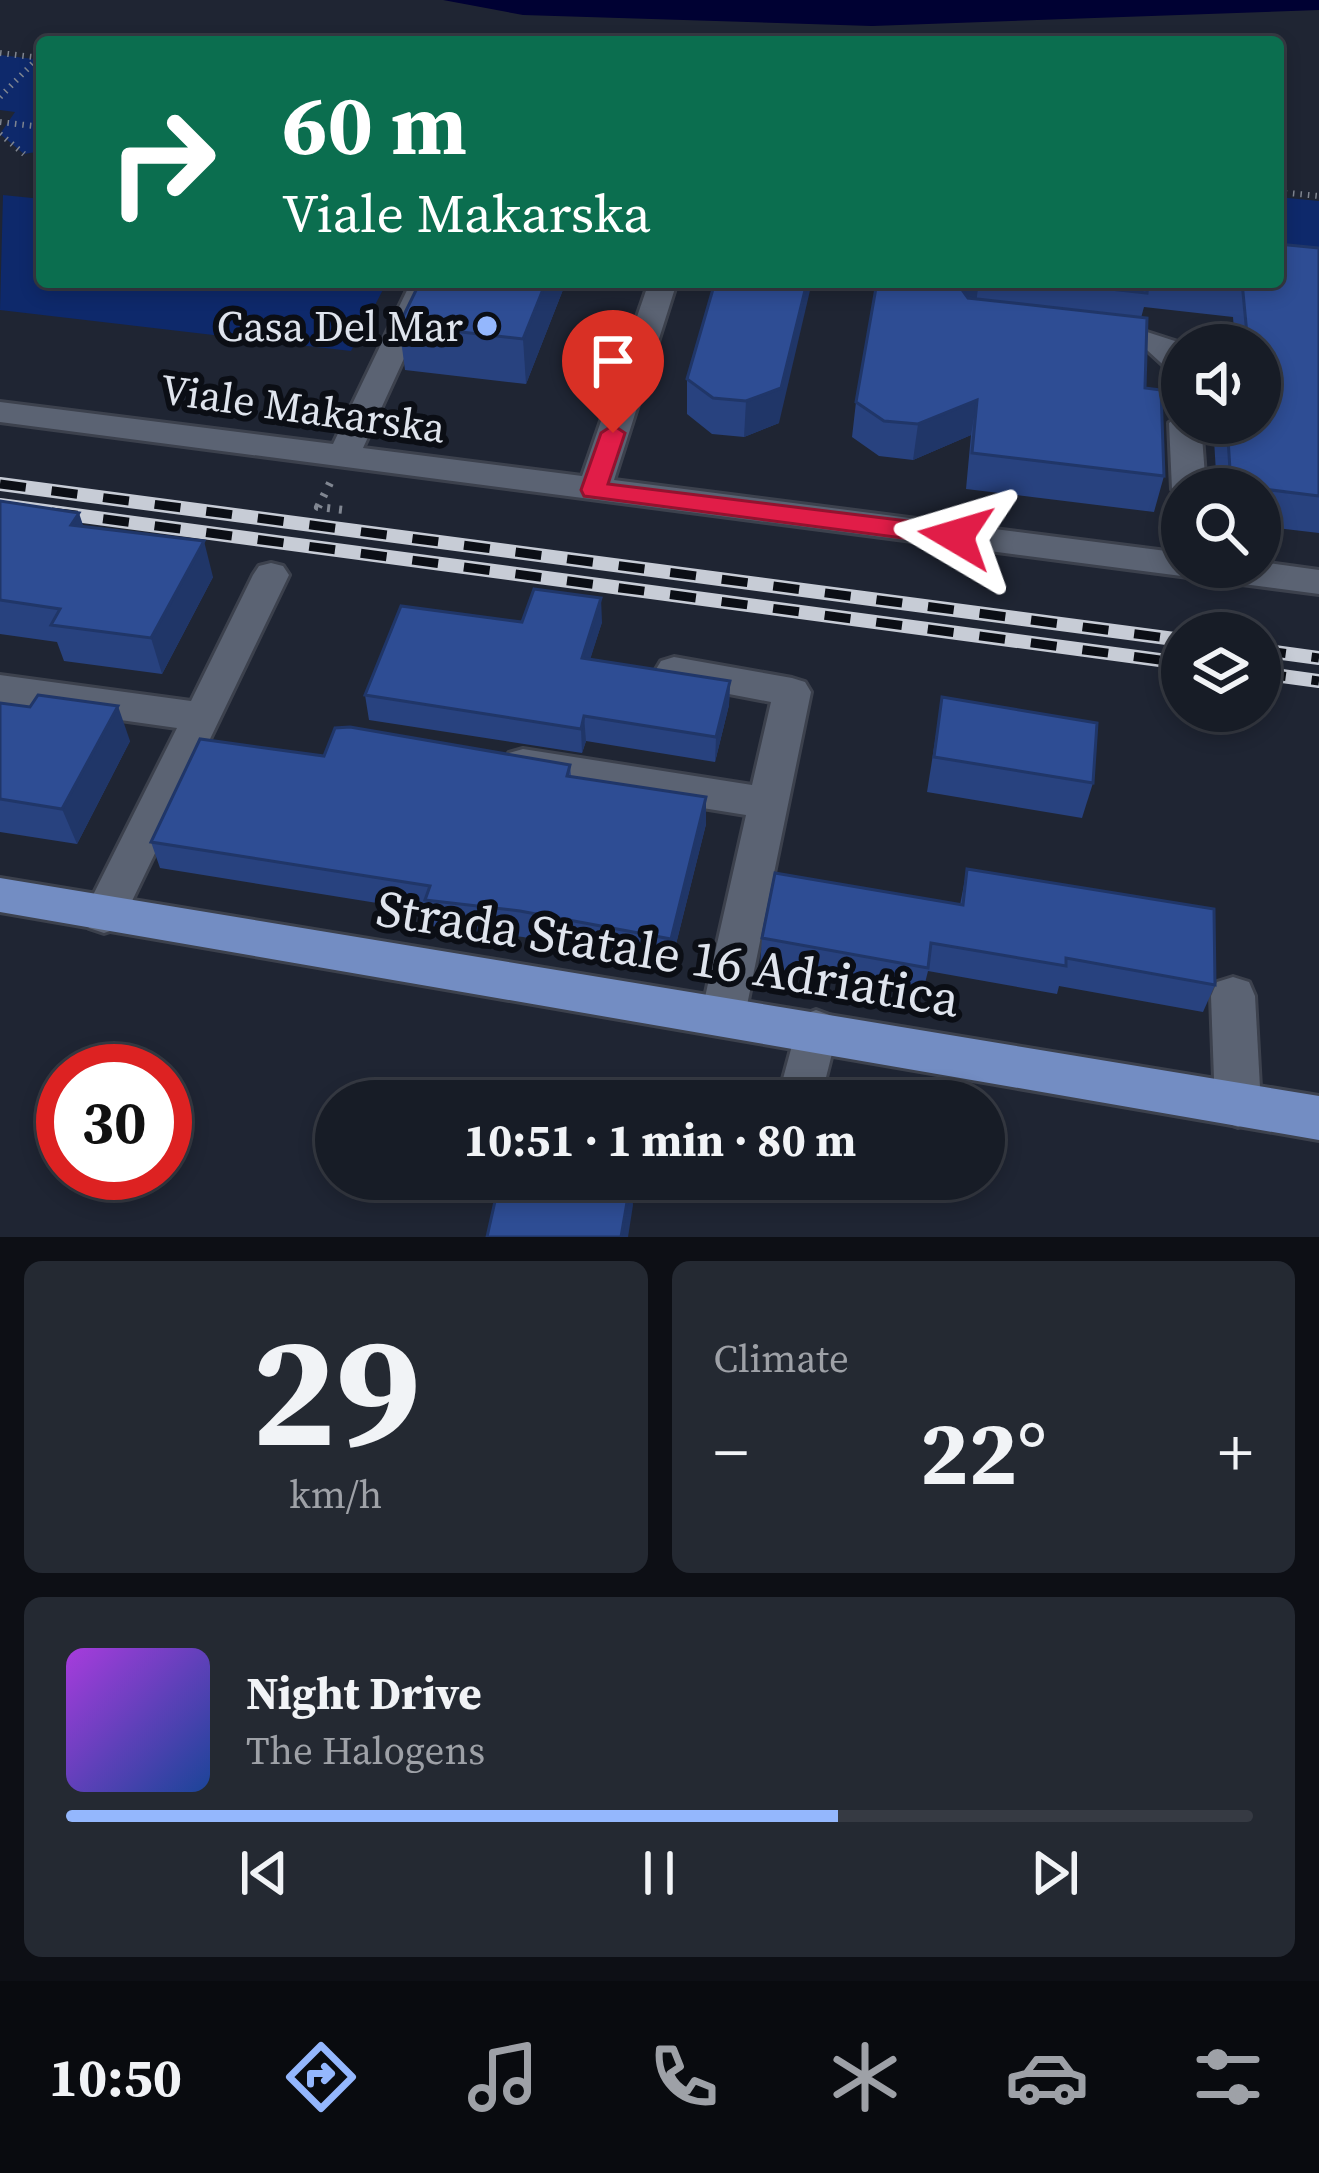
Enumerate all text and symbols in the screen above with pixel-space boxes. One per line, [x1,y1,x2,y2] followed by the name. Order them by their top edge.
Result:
[282,67,467,182] text: 60 m
[84,84,240,240] icon: right
[282,176,651,250] text: Viale Makarska
[217,297,463,355] place label: Casa Del Mar
[562,310,664,433] pin
[474,313,500,339] marker: Casa Del Mar
[1161,324,1281,732] map controls
[1161,324,1281,444] button: sound
[580,328,646,394] icon: arrive
[157,359,450,457] street label: Viale Makarska
[1161,468,1281,588] button: search
[893,473,1019,599] position arrow
[1161,612,1281,732] button: layers
[372,872,964,1034] street label: Strada Statale 16 Adriatica
[36,1044,192,1200] speed limit sign: 30
[464,1109,856,1171] text: 10:51 · 1 min · 80 m
[251,1283,420,1497] text: 29
[714,1332,849,1385] text: Climate
[920,1391,1047,1514] text: 22°
[714,1407,748,1497] text: −
[1218,1407,1253,1497] text: +
[289,1468,382,1521] text: km/h
[246,1662,482,1724] text: Night Drive
[246,1724,485,1777] text: The Halogens
[231,1840,297,1906] icon: previous
[626,1840,692,1906] icon: pause
[1022,1840,1088,1906] icon: next
[279,2035,363,2119] icon: directions
[461,2035,545,2119] icon: music
[642,2035,726,2119] icon: phone
[823,2035,907,2119] icon: climate
[1005,2035,1089,2119] icon: car
[1186,2035,1270,2119] icon: filters
[49,2040,182,2114] text: 10:50

